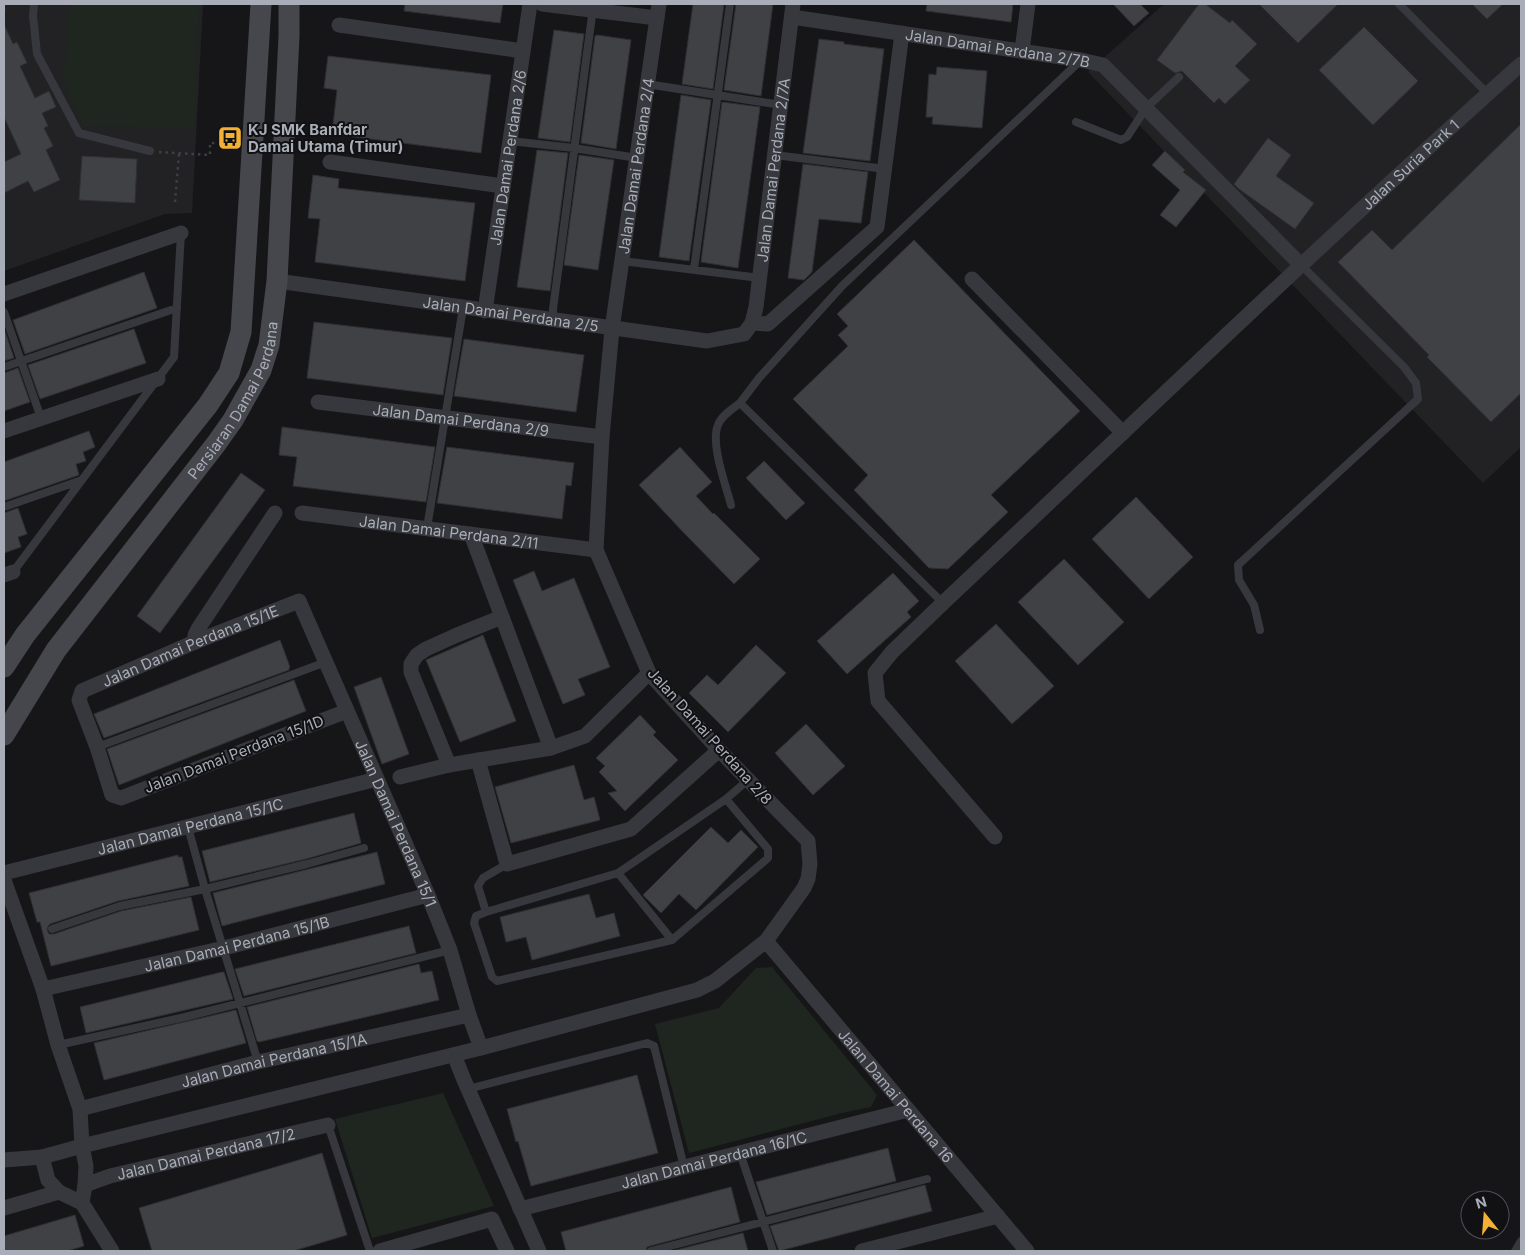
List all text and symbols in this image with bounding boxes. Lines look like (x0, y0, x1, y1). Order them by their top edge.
street label: Jalan Damai Perdana 2/7B (904, 24, 1092, 71)
street label: Jalan Damai Perdana 2/6 (485, 68, 530, 247)
street label: Jalan Damai Perdana 2/4 (613, 77, 658, 255)
street label: Jalan Damai Perdana 2/7A (752, 77, 793, 263)
street label: Jalan Suria Park 1 (1357, 115, 1463, 214)
place label: KJ SMK Banfdar Damai Utama (Timur) (248, 120, 403, 156)
bus stop icon: KJ SMK Banfdar Damai Utama (Timur) (217, 125, 243, 151)
street label: Jalan Damai Perdana 2/5 (422, 292, 600, 335)
street label: Persiaran Damai Perdana (183, 320, 281, 483)
street label: Jalan Damai Perdana 2/9 (372, 399, 550, 440)
street label: Jalan Damai Perdana 2/11 (358, 511, 540, 552)
street label: Jalan Damai Perdana 15/1E (99, 601, 281, 691)
street label: Jalan Damai Perdana 2/8 (644, 664, 776, 808)
street label: Jalan Damai Perdana 15/1D (141, 711, 327, 797)
street label: Jalan Damai Perdana 15/1 (351, 736, 441, 909)
street label: Jalan Damai Perdana 15/1C (95, 793, 285, 859)
street label: Jalan Damai Perdana 15/1B (142, 912, 331, 975)
street label: Jalan Damai Perdana 16 (834, 1025, 958, 1166)
street label: Jalan Damai Perdana 15/1A (179, 1029, 369, 1091)
street label: Jalan Damai Perdana 17/2 (115, 1124, 297, 1184)
street label: Jalan Damai Perdana 16/1C (619, 1127, 809, 1192)
north arrow (1460, 1190, 1510, 1240)
text: N (1473, 1192, 1489, 1212)

